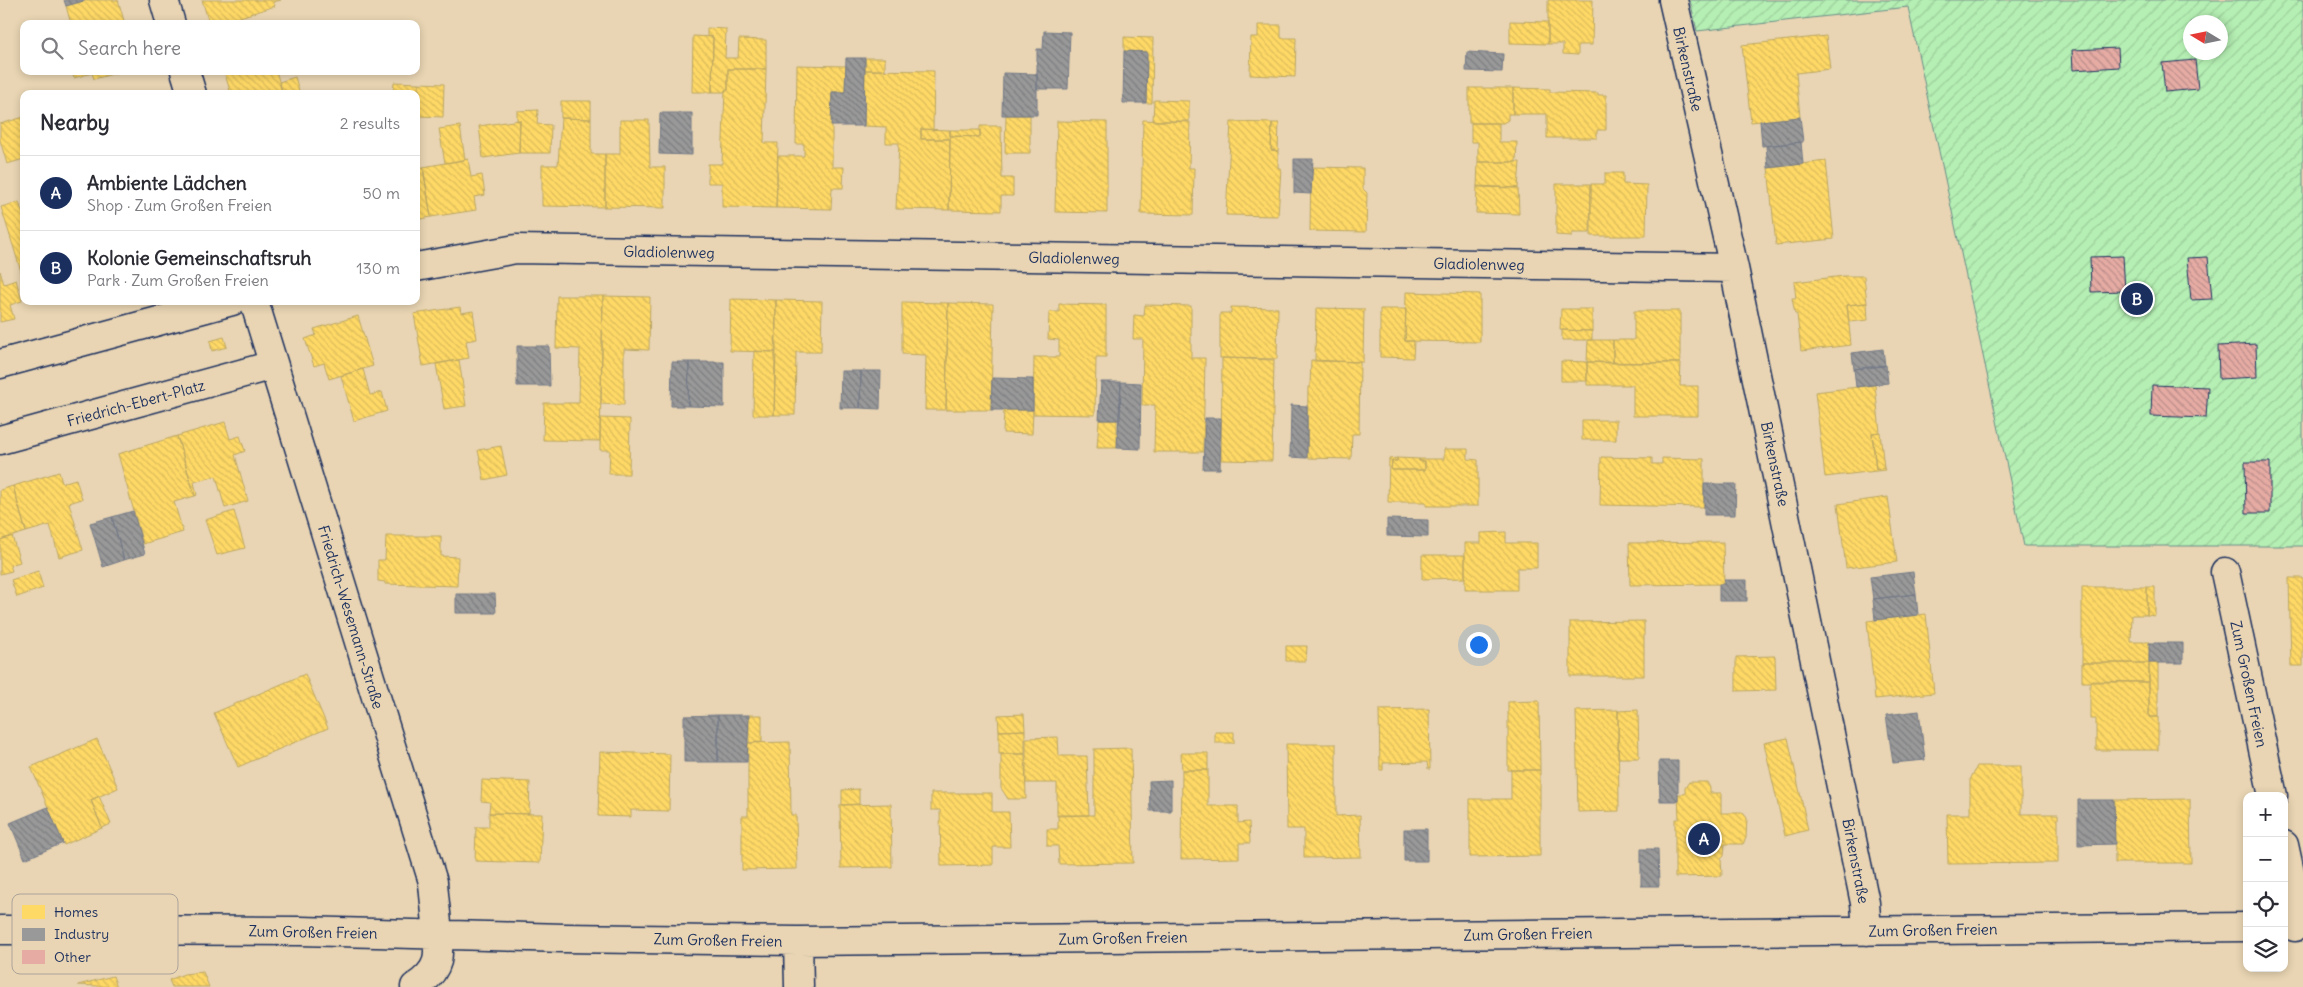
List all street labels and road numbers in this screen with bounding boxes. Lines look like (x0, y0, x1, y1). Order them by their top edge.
street label: Birkenstraße (1669, 25, 1707, 113)
street label: Gladiolenweg (623, 242, 715, 262)
street label: Gladiolenweg (1028, 248, 1120, 268)
street label: Gladiolenweg (1433, 254, 1525, 274)
street label: Friedrich-Ebert-Platz (65, 375, 207, 431)
street label: Birkenstraße (1757, 420, 1793, 508)
street label: Friedrich-Wesemann-Straße (314, 523, 388, 711)
street label: Zum Großen Freien (2226, 619, 2272, 749)
street label: Birkenstraße (1838, 817, 1874, 905)
street label: Zum Großen Freien (1868, 919, 1998, 941)
street label: Zum Großen Freien (248, 921, 378, 943)
street label: Zum Großen Freien (1463, 923, 1593, 945)
street label: Zum Großen Freien (1058, 927, 1188, 949)
street label: Zum Großen Freien (653, 929, 783, 951)

